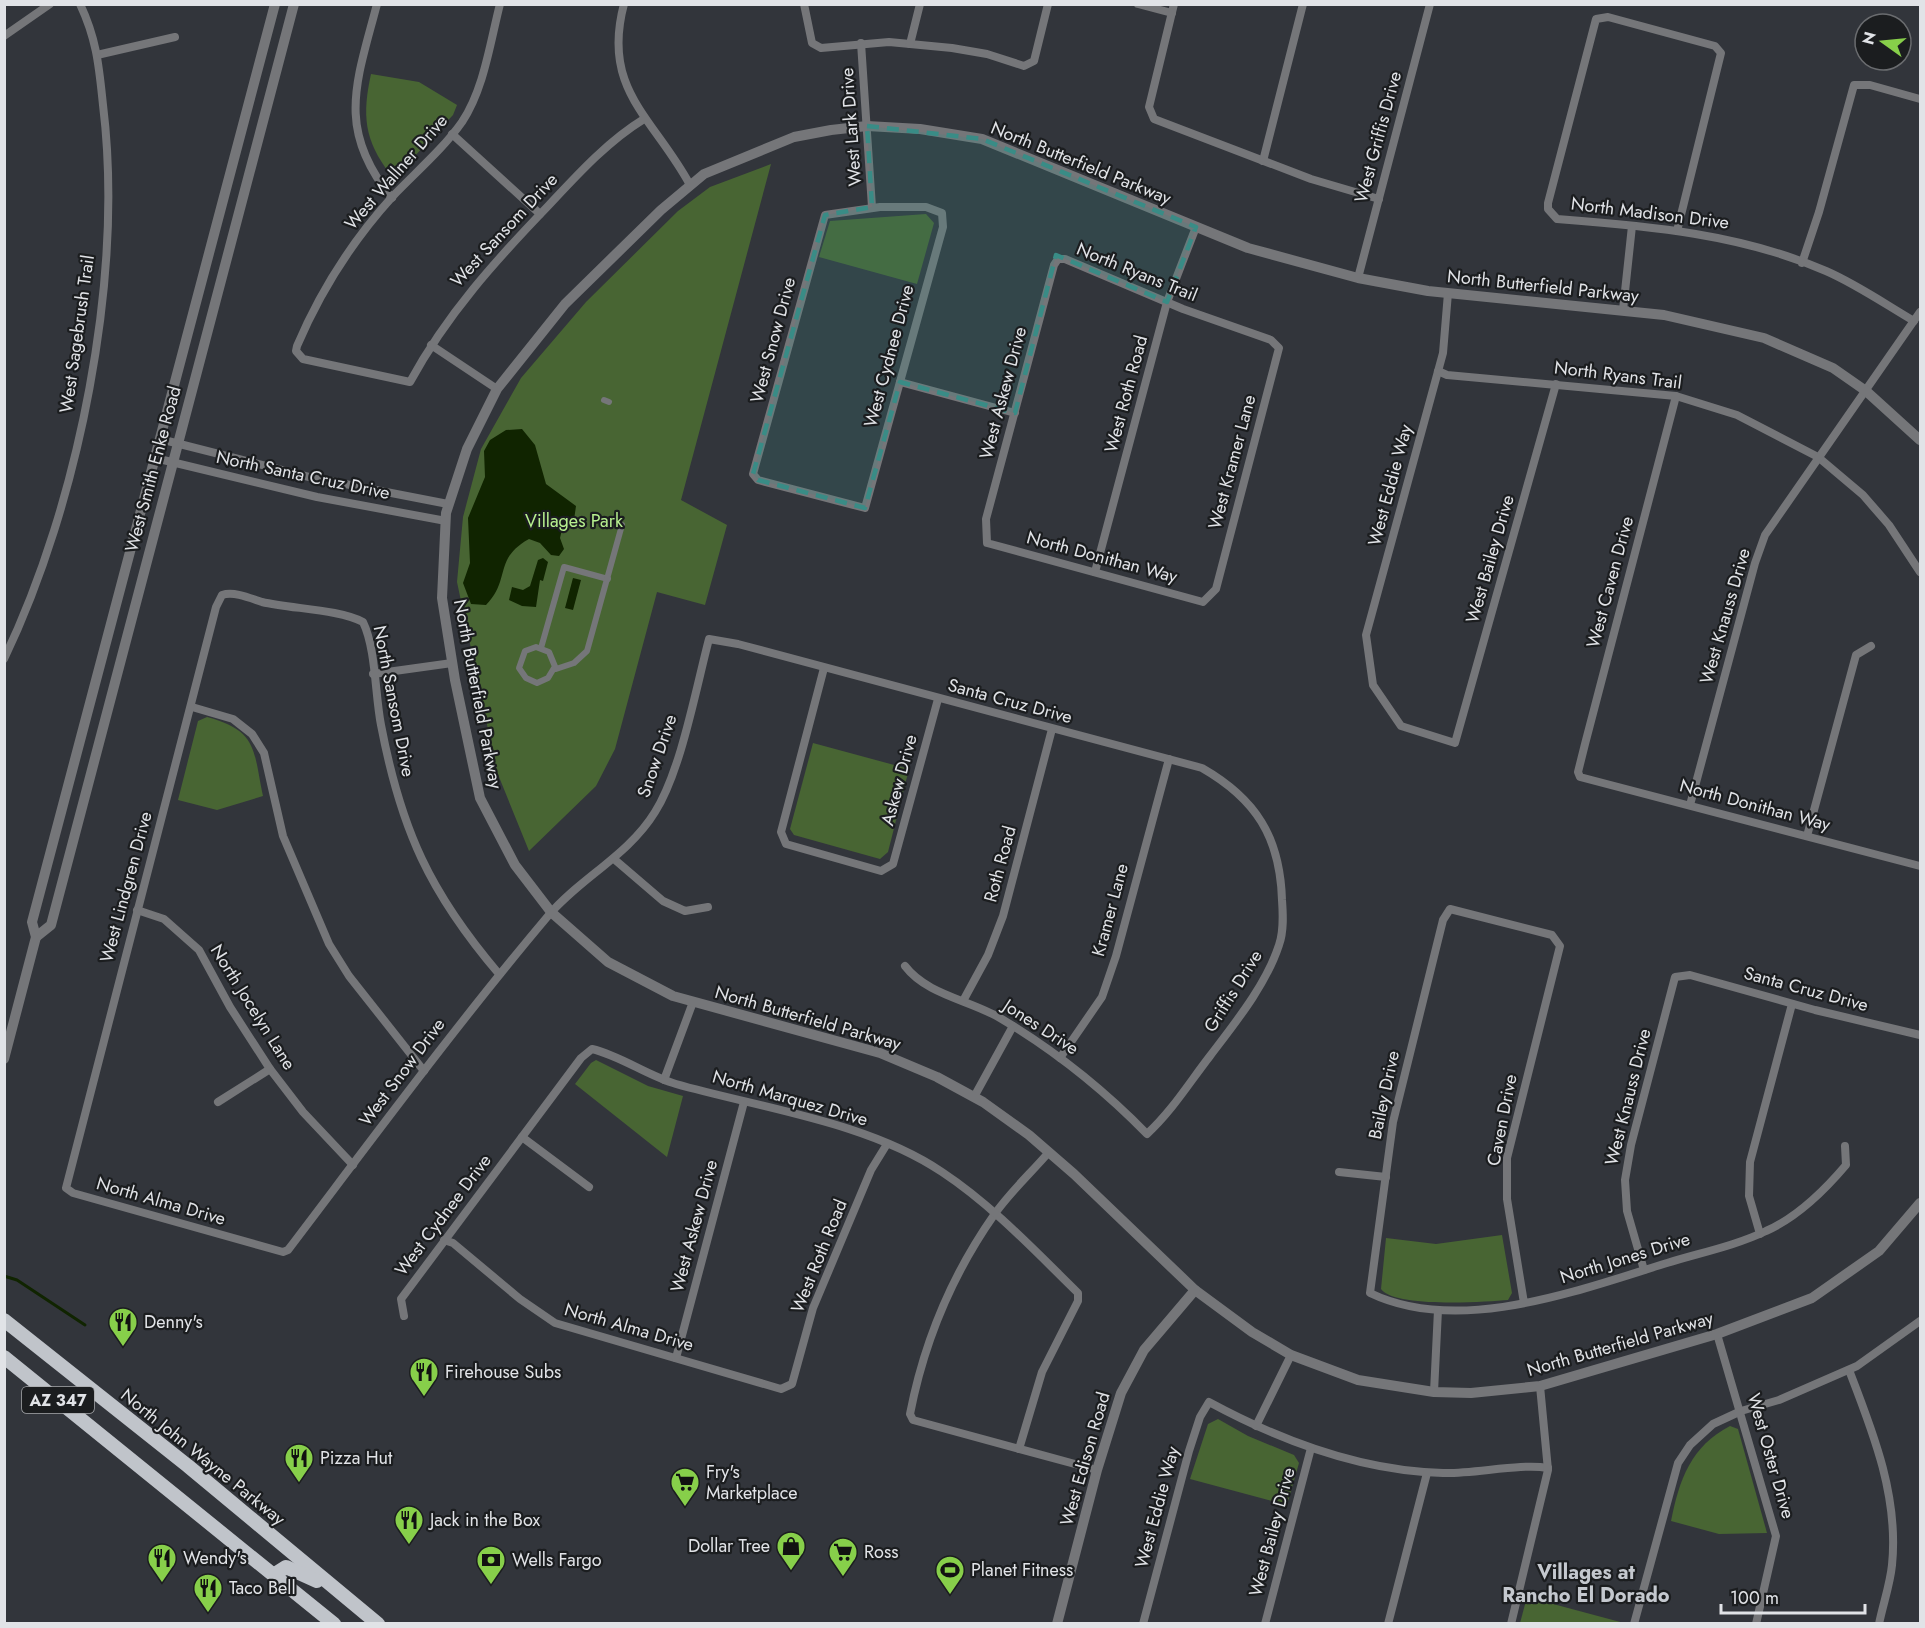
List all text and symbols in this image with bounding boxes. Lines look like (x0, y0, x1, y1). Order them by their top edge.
north arrow (1853, 12, 1913, 72)
text: N (1856, 29, 1882, 47)
street label: West Lark Drive (834, 67, 868, 187)
street label: West Griffis Drive (1348, 68, 1408, 206)
street label: West Wallner Drive (338, 108, 454, 236)
street label: North Butterfield Parkway (987, 115, 1175, 211)
street label: West Sansom Drive (444, 167, 564, 293)
street label: North Madison Drive (1569, 190, 1731, 236)
street label: North Ryans Trail (1073, 236, 1201, 308)
street label: West Sagebrush Trail (53, 253, 101, 415)
street label: North Butterfield Parkway (1446, 263, 1640, 309)
street label: West Snow Drive (744, 274, 802, 406)
street label: West Cydnee Drive (857, 282, 921, 430)
street label: West Askew Drive (973, 324, 1033, 462)
street label: West Roth Road (1098, 332, 1154, 456)
street label: North Ryans Trail (1553, 354, 1683, 396)
street label: West Smith Enke Road (118, 383, 188, 555)
street label: West Kramer Lane (1202, 392, 1262, 532)
street label: West Eddie Way (1361, 421, 1419, 549)
street label: North Santa Cruz Drive (214, 444, 392, 506)
street label: West Bailey Drive (1459, 492, 1521, 626)
park label: Villages Park (525, 508, 623, 534)
street label: West Caven Drive (1580, 513, 1640, 651)
street label: North Donithan Way (1024, 524, 1180, 590)
street label: West Knauss Drive (1693, 545, 1757, 687)
street label: North Butterfield Parkway (447, 597, 509, 791)
street label: North Sansom Drive (367, 623, 421, 779)
street label: Santa Cruz Drive (945, 672, 1075, 730)
street label: Snow Drive (631, 711, 683, 801)
street label: Askew Drive (874, 732, 924, 828)
street label: North Donithan Way (1677, 772, 1833, 838)
street label: West Lindgren Drive (93, 809, 159, 965)
street label: Roth Road (977, 823, 1023, 905)
street label: Kramer Lane (1085, 861, 1135, 959)
street label: North Jocelyn Lane (204, 939, 302, 1075)
street label: Griffis Drive (1197, 945, 1269, 1037)
street label: Santa Cruz Drive (1741, 960, 1871, 1018)
street label: North Butterfield Parkway (712, 979, 904, 1057)
street label: Jones Drive (996, 992, 1084, 1061)
street label: West Snow Drive (353, 1013, 451, 1131)
street label: West Knauss Drive (1598, 1026, 1658, 1168)
street label: Bailey Drive (1362, 1048, 1406, 1142)
street label: North Marquez Drive (709, 1063, 871, 1133)
street label: Caven Drive (1480, 1072, 1524, 1168)
street label: West Cydnee Drive (389, 1149, 497, 1281)
street label: West Askew Drive (664, 1157, 724, 1295)
street label: North Alma Drive (93, 1170, 229, 1232)
street label: West Roth Road (784, 1195, 854, 1317)
street label: North Jones Drive (1557, 1226, 1693, 1290)
street label: North Alma Drive (561, 1296, 697, 1358)
street label: North Butterfield Parkway (1524, 1305, 1716, 1383)
restaurant icon: Denny's (107, 1306, 139, 1348)
place label: Denny's (144, 1309, 203, 1335)
restaurant icon: Firehouse Subs (408, 1356, 440, 1398)
place label: Firehouse Subs (445, 1359, 561, 1385)
street label: North John Wayne Parkway (115, 1382, 291, 1532)
road number: AZ 347 (22, 1387, 94, 1413)
street label: West Edison Road (1053, 1389, 1117, 1529)
street label: West Oster Drive (1741, 1390, 1801, 1522)
restaurant icon: Pizza Hut (283, 1442, 315, 1484)
street label: West Eddie Way (1128, 1443, 1186, 1571)
place label: Pizza Hut (320, 1445, 393, 1471)
place label: Fry's Marketplace (706, 1459, 798, 1506)
street label: West Bailey Drive (1242, 1465, 1302, 1599)
supermarket icon: Fry's Marketplace (669, 1466, 701, 1508)
restaurant icon: Jack in the Box (393, 1504, 425, 1546)
place label: Jack in the Box (428, 1507, 540, 1533)
shop icon: Dollar Tree (775, 1530, 807, 1572)
place label: Dollar Tree (688, 1533, 770, 1559)
supermarket icon: Ross (827, 1536, 859, 1578)
place label: Ross (864, 1539, 898, 1565)
restaurant icon: Wendy's (146, 1542, 178, 1584)
bank icon: Wells Fargo (475, 1544, 507, 1586)
place label: Wendy's (183, 1545, 247, 1571)
place label: Wells Fargo (512, 1547, 602, 1573)
sports icon: Planet Fitness (934, 1554, 966, 1596)
place label: Planet Fitness (971, 1557, 1073, 1583)
district label: Villages at Rancho El Dorado (1502, 1558, 1670, 1610)
restaurant icon: Taco Bell (192, 1572, 224, 1614)
place label: Taco Bell (229, 1575, 296, 1601)
scale bar (1721, 1577, 1865, 1615)
text: 100 m (1730, 1585, 1779, 1611)

